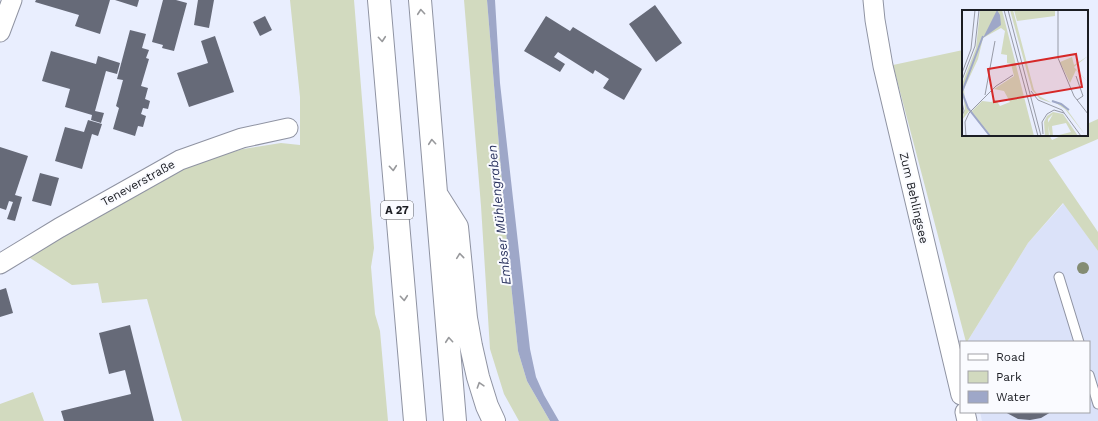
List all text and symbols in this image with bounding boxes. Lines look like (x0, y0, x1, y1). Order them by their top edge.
one-way arrow (417, 9, 426, 15)
inset map (962, 10, 1088, 136)
one-way arrow (378, 36, 387, 42)
one-way arrow (428, 139, 437, 145)
water label: Embser Mühlengraben (484, 144, 514, 286)
street label: Zum Behlingsee (897, 151, 931, 245)
street label: Teneverstraße (99, 157, 177, 209)
one-way arrow (389, 165, 398, 171)
road number: A 27 (381, 201, 413, 219)
one-way arrow (456, 253, 465, 259)
one-way arrow (400, 295, 409, 301)
one-way arrow (444, 337, 453, 343)
legend (960, 341, 1090, 413)
text: Road (996, 350, 1025, 364)
text: Park (996, 370, 1022, 384)
one-way arrow (476, 381, 485, 388)
text: Water (996, 390, 1031, 404)

